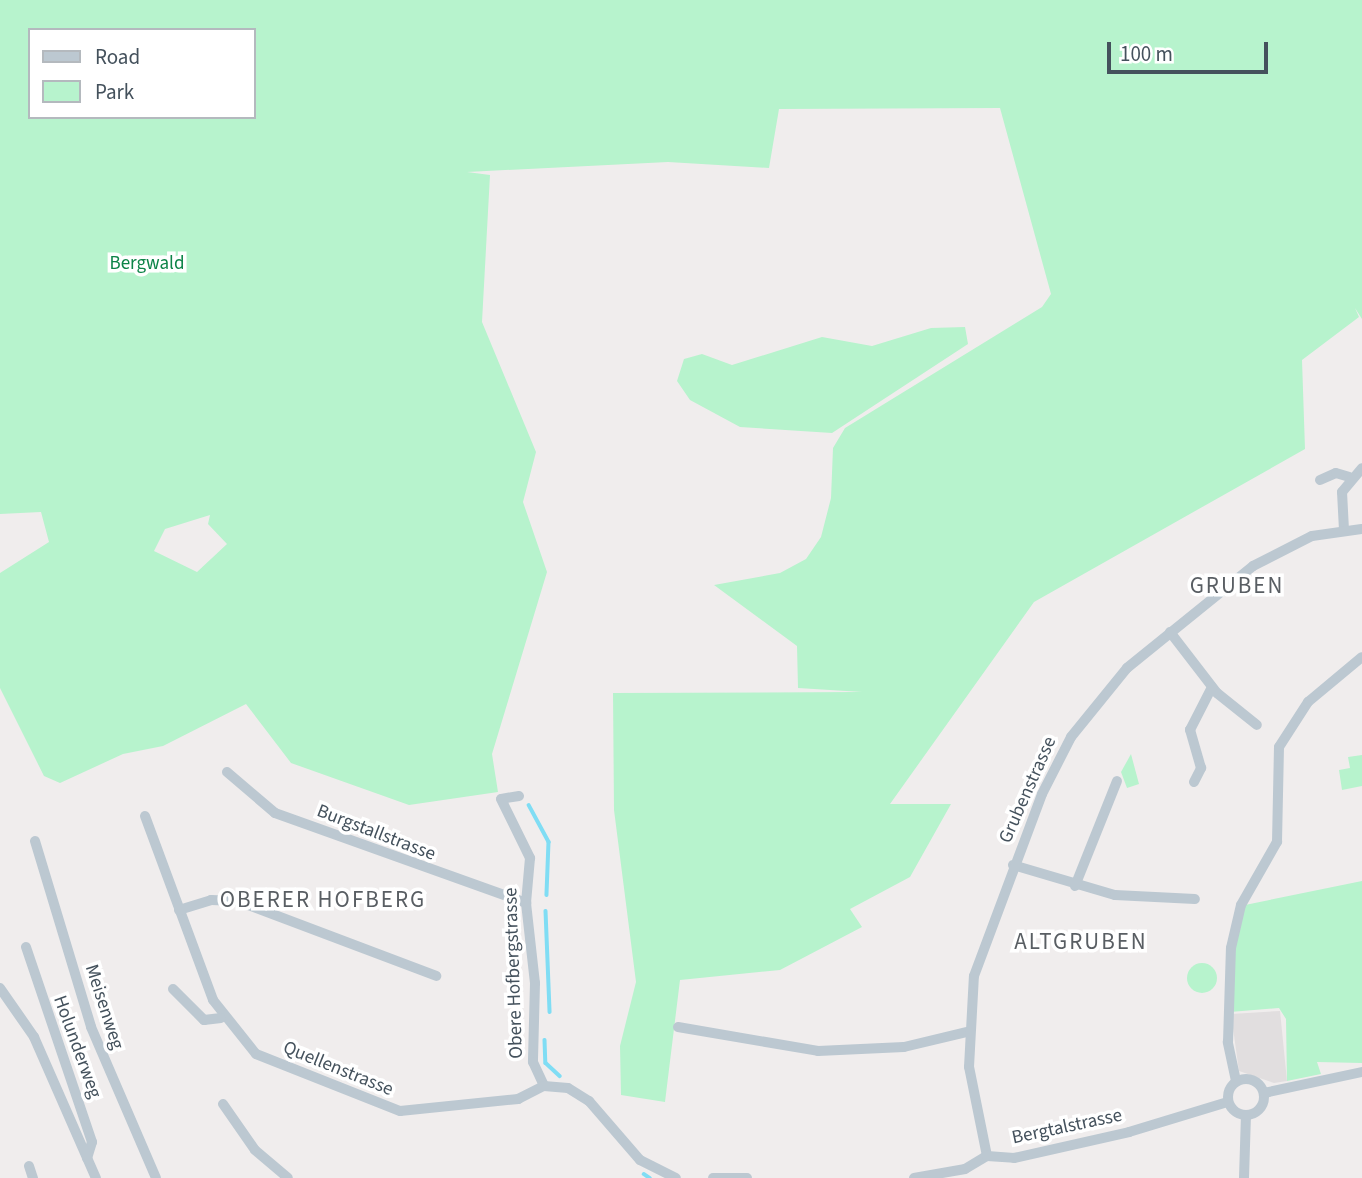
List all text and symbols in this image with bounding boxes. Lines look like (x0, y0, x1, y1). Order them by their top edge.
legend (28, 28, 256, 119)
scale bar (1110, 28, 1271, 72)
text: 100 m (1120, 39, 1173, 69)
text: Road (95, 42, 140, 72)
text: Park (95, 77, 134, 107)
park label: Bergwald (110, 253, 184, 275)
district label: GRUBEN (1190, 572, 1284, 600)
street label: Grubenstrasse (994, 733, 1062, 847)
street label: Burgstallstrasse (313, 800, 439, 866)
district label: OBERER HOFBERG (222, 886, 424, 914)
street label: Obere Hofbergstrasse (500, 887, 528, 1059)
district label: ALTGRUBEN (1015, 928, 1147, 956)
street label: Meisenweg (80, 962, 128, 1052)
street label: Holunderweg (48, 993, 106, 1101)
street label: Quellenstrasse (280, 1037, 396, 1101)
street label: Bergtalstrasse (1010, 1104, 1124, 1150)

